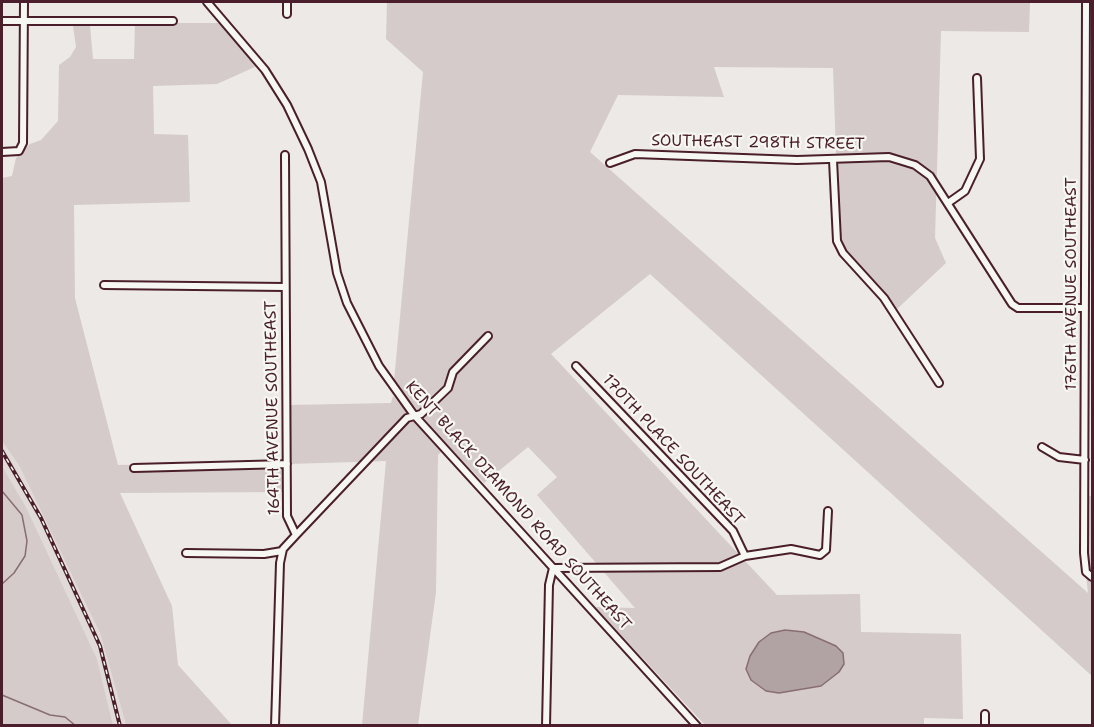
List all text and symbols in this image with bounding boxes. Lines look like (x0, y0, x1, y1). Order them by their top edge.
street label: SOUTHEAST 298TH STREET (651, 132, 865, 154)
street label: 176TH AVENUE SOUTHEAST (1062, 177, 1082, 391)
street label: 164TH AVENUE SOUTHEAST (262, 301, 284, 515)
street label: 170TH PLACE SOUTHEAST (598, 371, 748, 529)
street label: KENT BLACK DIAMOND ROAD SOUTHEAST (401, 378, 635, 634)

